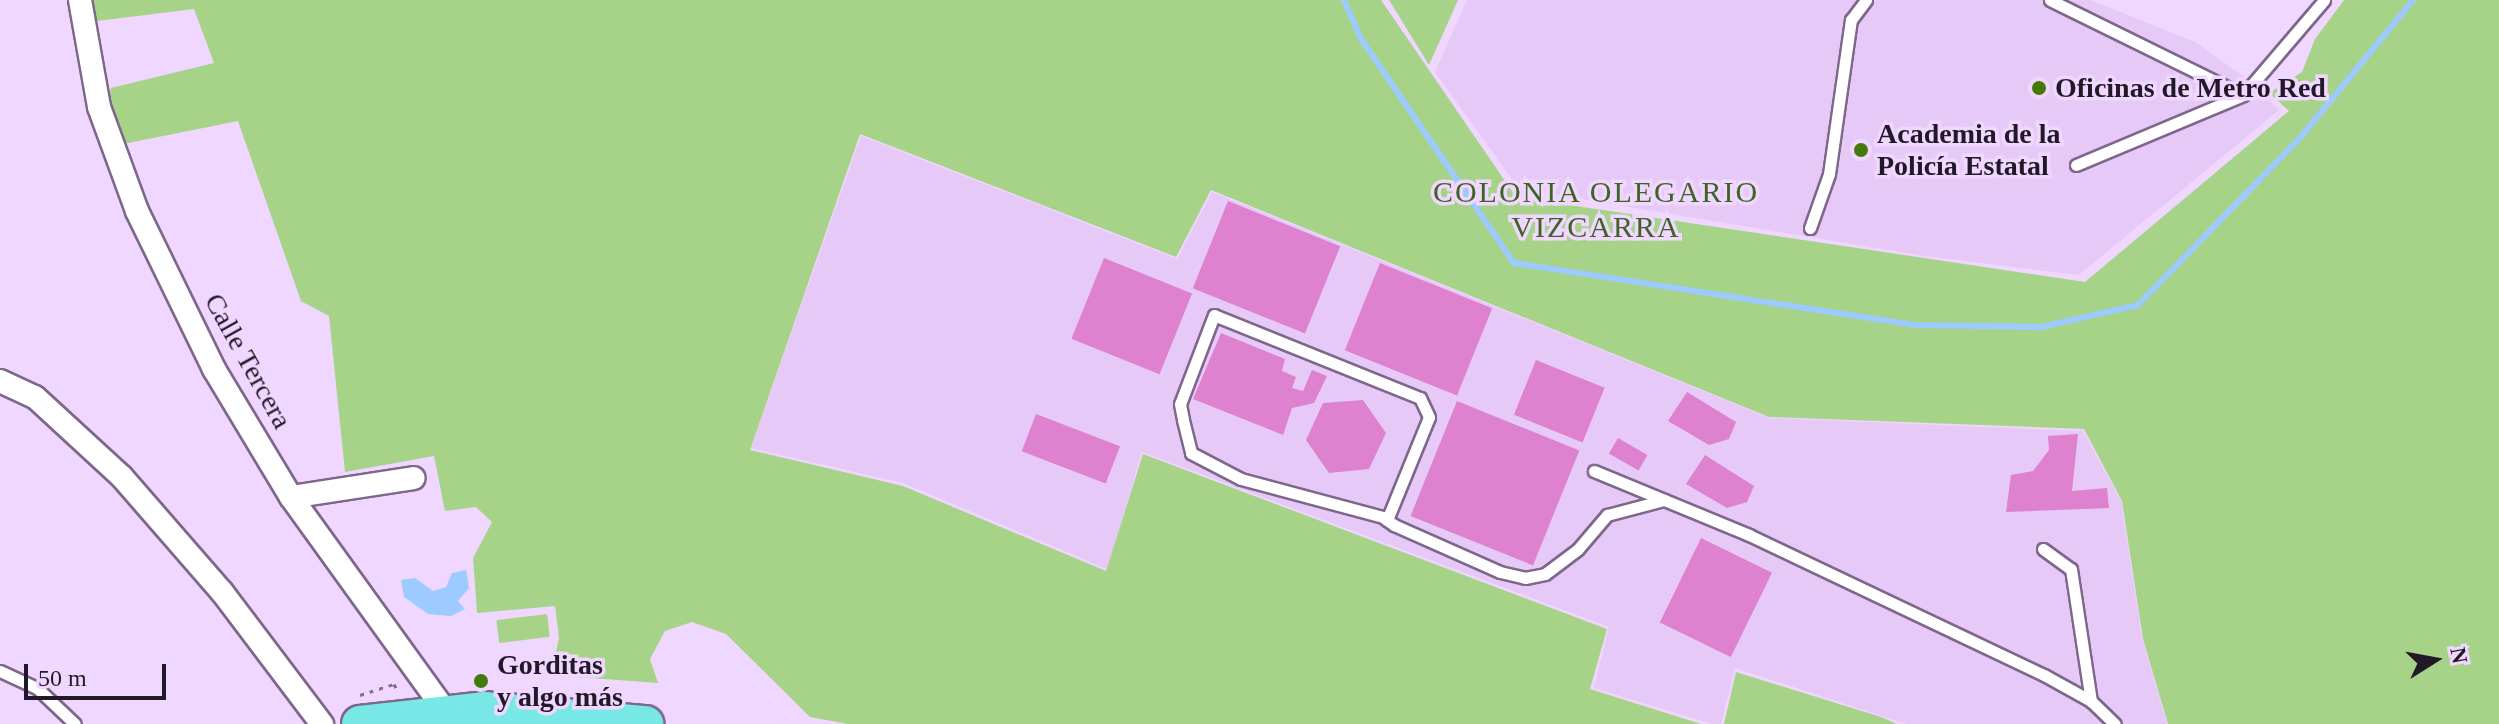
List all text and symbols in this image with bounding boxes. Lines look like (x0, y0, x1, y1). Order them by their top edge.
place label: Oficinas de Metro Red (2055, 71, 2326, 105)
marker: Oficinas de Metro Red (2030, 79, 2048, 97)
place label: Academia de la Policía Estatal (1877, 117, 2061, 183)
marker: Academia de la Policía Estatal (1852, 141, 1870, 159)
district label: COLONIA OLEGARIO VIZCARRA (1432, 174, 1760, 244)
street label: Calle Tercera (197, 287, 299, 435)
north arrow (2395, 620, 2475, 700)
text: N (2445, 645, 2473, 666)
scale bar (28, 648, 170, 698)
place label: Gorditas y algo más (497, 648, 623, 714)
text: 50 m (38, 665, 87, 691)
marker: Gorditas y algo más (472, 672, 490, 690)

